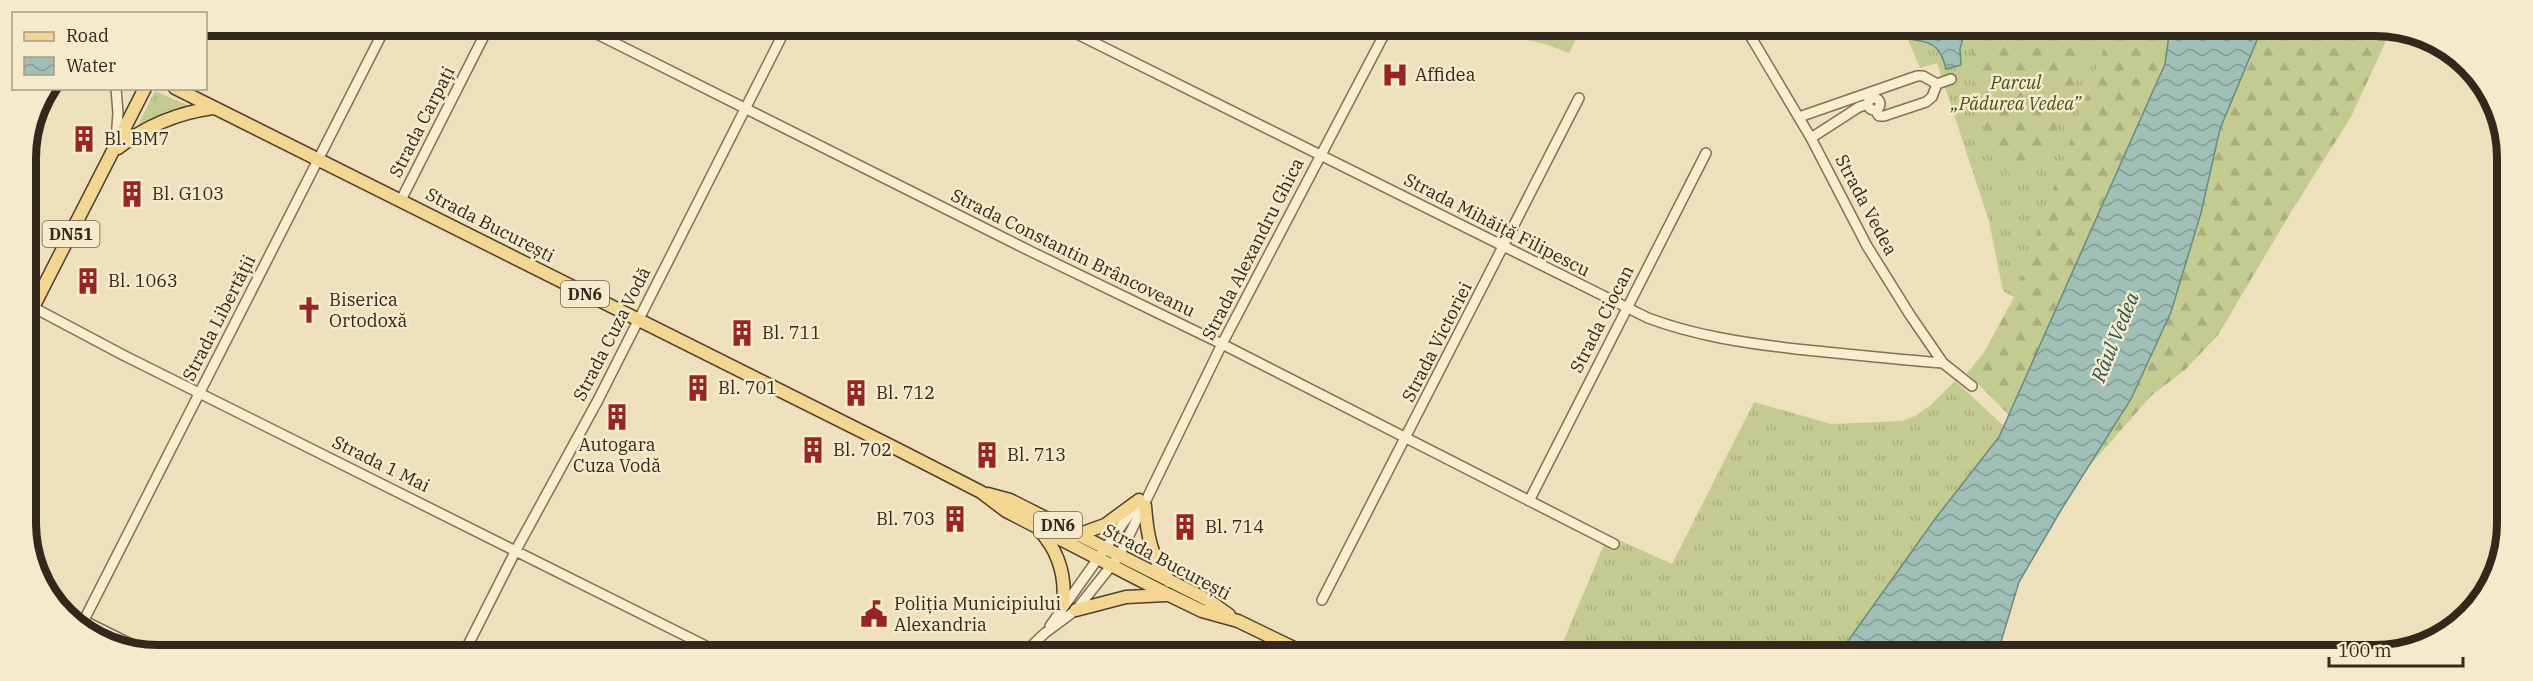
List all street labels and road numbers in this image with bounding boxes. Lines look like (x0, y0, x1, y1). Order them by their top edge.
street label: Strada Carpați (384, 62, 460, 181)
street label: Strada Vedea (1830, 150, 1903, 259)
street label: Strada Alexandru Ghica (1197, 154, 1309, 344)
street label: Strada Mihăiță Filipescu (1400, 168, 1594, 282)
street label: Strada București (422, 182, 559, 267)
street label: Strada Constantin Brâncoveanu (947, 183, 1199, 322)
road number: DN51 (42, 221, 100, 247)
street label: Strada Libertății (177, 251, 260, 385)
street label: Strada Ciocan (1565, 261, 1639, 377)
street label: Strada Cuza Vodă (568, 263, 655, 405)
street label: Strada Victoriei (1396, 278, 1477, 406)
road number: DN6 (561, 281, 609, 307)
street label: Strada 1 Mai (329, 430, 434, 497)
road number: DN6 (1034, 512, 1082, 538)
street label: Strada București (1099, 518, 1235, 605)

